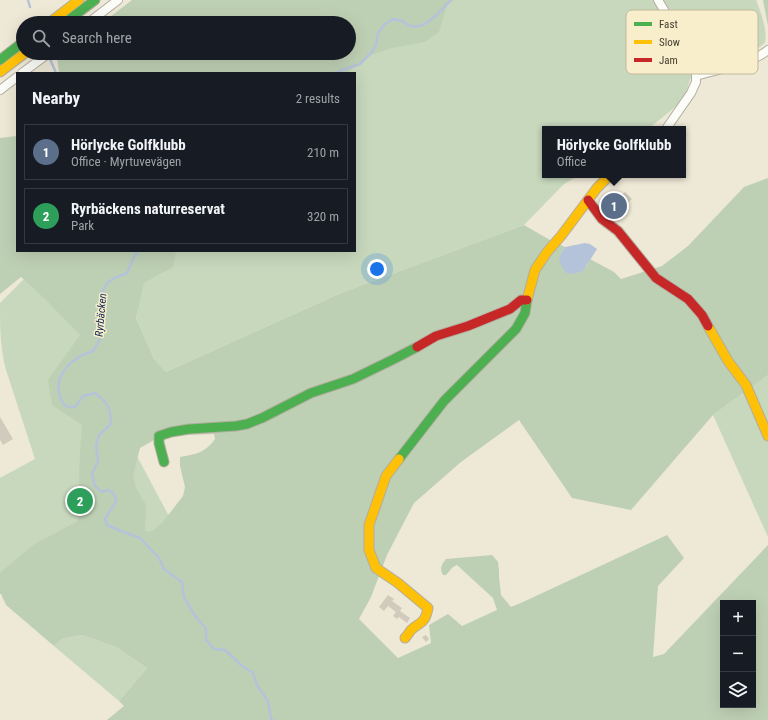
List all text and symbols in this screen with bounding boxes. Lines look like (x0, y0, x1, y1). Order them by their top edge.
legend (626, 10, 758, 74)
search box (16, 16, 356, 60)
text: Fast (659, 18, 678, 31)
icon: search (30, 27, 52, 49)
text: Search here (62, 29, 132, 47)
text: Slow (659, 36, 680, 49)
text: Jam (659, 54, 678, 67)
text: Nearby (32, 88, 80, 108)
text: 2 results (296, 91, 340, 106)
popup (542, 126, 686, 178)
text: Hörlycke Golfklubb (71, 136, 186, 154)
text: Hörlycke Golfklubb (557, 136, 671, 154)
text: 1 (43, 145, 49, 160)
text: 210 m (307, 145, 339, 160)
text: Office · Myrtuvevägen (71, 154, 181, 169)
text: Office (557, 154, 586, 169)
pin: 1 (601, 191, 627, 221)
text: Ryrbäckens naturreservat (71, 200, 225, 218)
text: 2 (43, 209, 49, 224)
text: 320 m (307, 209, 339, 224)
text: Park (71, 218, 94, 233)
your location (367, 259, 387, 279)
water label: Ryrbäcken (93, 293, 109, 337)
pin: 2 (67, 486, 93, 516)
map controls (720, 600, 756, 708)
button: + (720, 600, 756, 636)
button: − (720, 636, 756, 672)
button: layers (720, 672, 756, 708)

